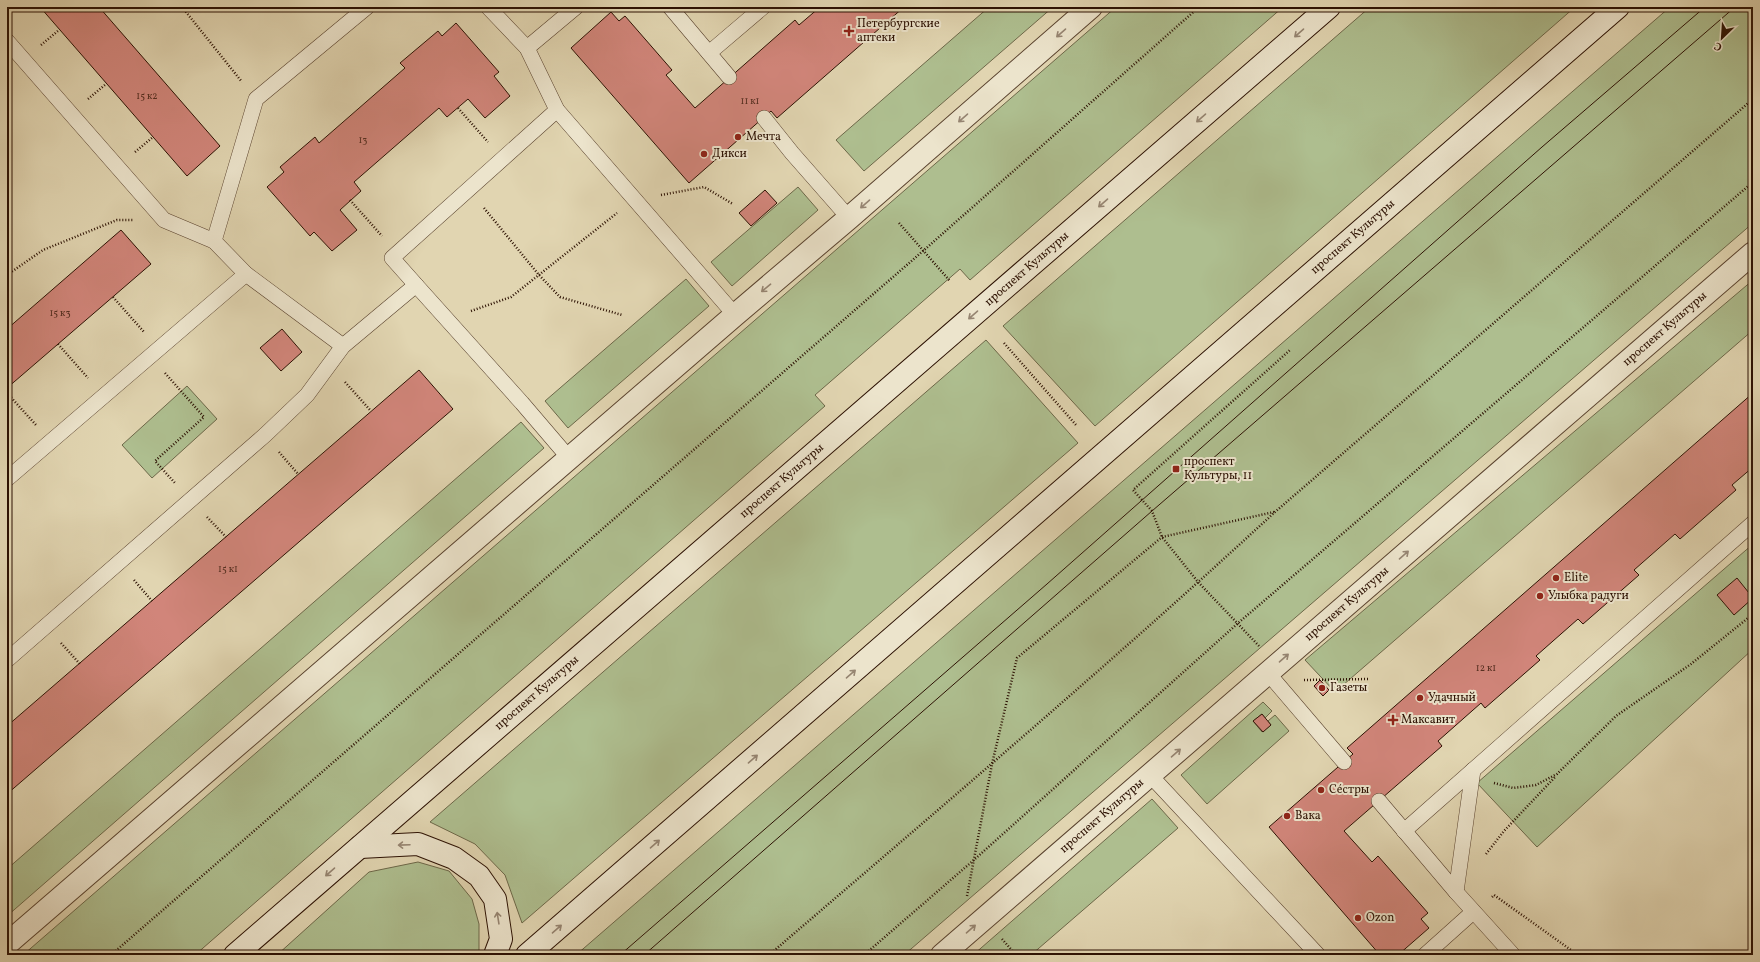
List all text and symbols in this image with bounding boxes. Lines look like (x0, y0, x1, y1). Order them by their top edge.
place label: Петербургские аптеки (857, 16, 940, 46)
north arrow (1702, 18, 1742, 58)
marker: Петербургские аптеки (844, 26, 854, 36)
one-way arrow (1056, 28, 1066, 37)
one-way arrow (1294, 28, 1305, 37)
text: С (1712, 37, 1725, 54)
house number: 15 к2 (136, 89, 158, 103)
house number: 11 к1 (741, 94, 760, 108)
one-way arrow (1196, 113, 1206, 122)
one-way arrow (958, 114, 969, 123)
place label: Мечта (746, 129, 781, 145)
marker: Мечта (733, 132, 743, 142)
house number: 13 (358, 133, 368, 147)
place label: Дикси (712, 146, 747, 162)
marker: Дикси (699, 149, 709, 159)
street label: проспект Культуры (1308, 196, 1399, 278)
one-way arrow (1098, 198, 1108, 207)
one-way arrow (860, 199, 871, 208)
street label: проспект Культуры (982, 228, 1073, 310)
one-way arrow (762, 283, 772, 292)
street label: проспект Культуры (1620, 288, 1711, 370)
house number: 15 к3 (49, 306, 71, 320)
one-way arrow (968, 311, 978, 320)
street label: проспект Культуры (737, 440, 828, 522)
place label: проспект Культуры, 11 (1184, 454, 1252, 484)
marker: проспект Культуры, 11 (1171, 464, 1181, 474)
one-way arrow (1398, 550, 1409, 559)
house number: 15 к1 (218, 562, 238, 576)
street label: проспект Культуры (1302, 563, 1393, 645)
place label: Elite (1564, 570, 1589, 586)
marker: Elite (1551, 573, 1561, 583)
place label: Улыбка радуги (1548, 588, 1629, 604)
marker: Улыбка радуги (1535, 591, 1545, 601)
street label: проспект Культуры (492, 652, 583, 734)
one-way arrow (1279, 654, 1290, 663)
house number: 12 к1 (1476, 661, 1496, 675)
one-way arrow (846, 669, 856, 678)
place label: Газеты (1330, 680, 1368, 696)
marker: Газеты (1317, 683, 1327, 693)
place label: Удачный (1428, 690, 1476, 706)
marker: Удачный (1415, 693, 1425, 703)
place label: Максавит (1401, 712, 1455, 728)
marker: Максавит (1388, 715, 1398, 725)
one-way arrow (1170, 748, 1181, 757)
one-way arrow (748, 754, 758, 763)
street label: проспект Культуры (1057, 775, 1148, 857)
place label: Се́стры (1329, 782, 1370, 798)
marker: Се́стры (1316, 785, 1326, 795)
place label: Вака (1295, 808, 1321, 824)
marker: Вака (1282, 811, 1292, 821)
one-way arrow (650, 840, 660, 849)
one-way arrow (398, 841, 411, 849)
one-way arrow (326, 867, 336, 876)
place label: Ozon (1366, 910, 1394, 926)
one-way arrow (493, 912, 501, 925)
marker: Ozon (1353, 913, 1363, 923)
one-way arrow (551, 925, 562, 934)
one-way arrow (966, 925, 977, 934)

